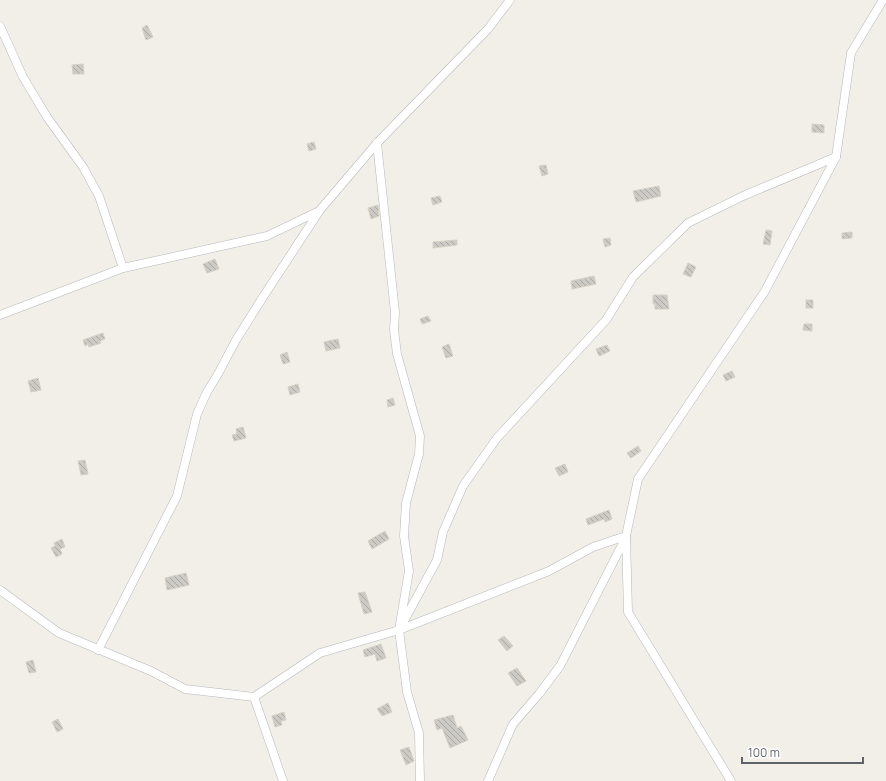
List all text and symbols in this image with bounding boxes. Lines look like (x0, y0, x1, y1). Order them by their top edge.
scale bar (742, 739, 863, 765)
text: 100 m (748, 744, 780, 761)

